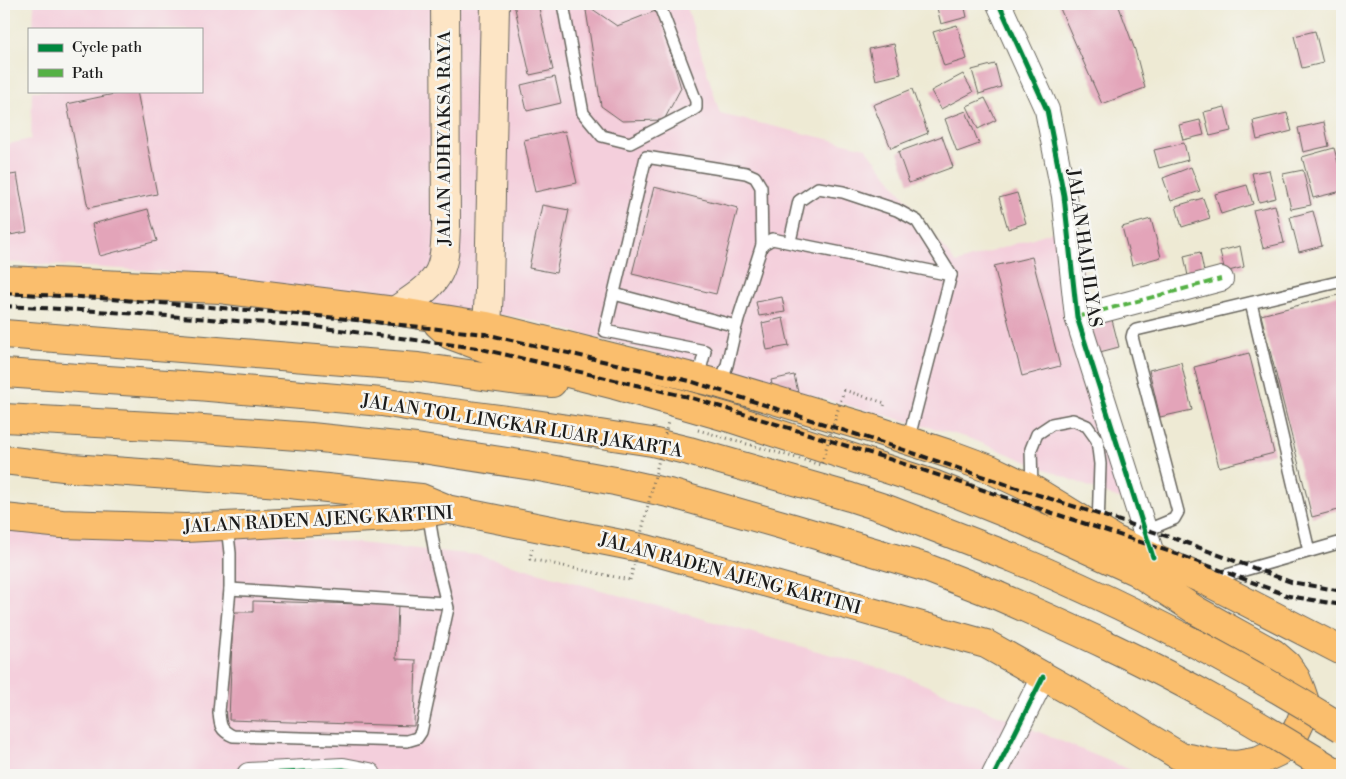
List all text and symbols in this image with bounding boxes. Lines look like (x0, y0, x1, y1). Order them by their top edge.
legend (28, 28, 202, 92)
street label: JALAN ADHYAKSA RAYA (433, 30, 456, 246)
text: Cycle path (72, 38, 142, 57)
text: Path (72, 64, 104, 83)
street label: JALAN HAJI ILYAS (1061, 166, 1107, 329)
street label: JALAN TOL LINGKAR LUAR JAKARTA (359, 389, 685, 463)
street label: JALAN RADEN AJENG KARTINI (182, 501, 454, 539)
street label: JALAN RADEN AJENG KARTINI (596, 528, 864, 620)

